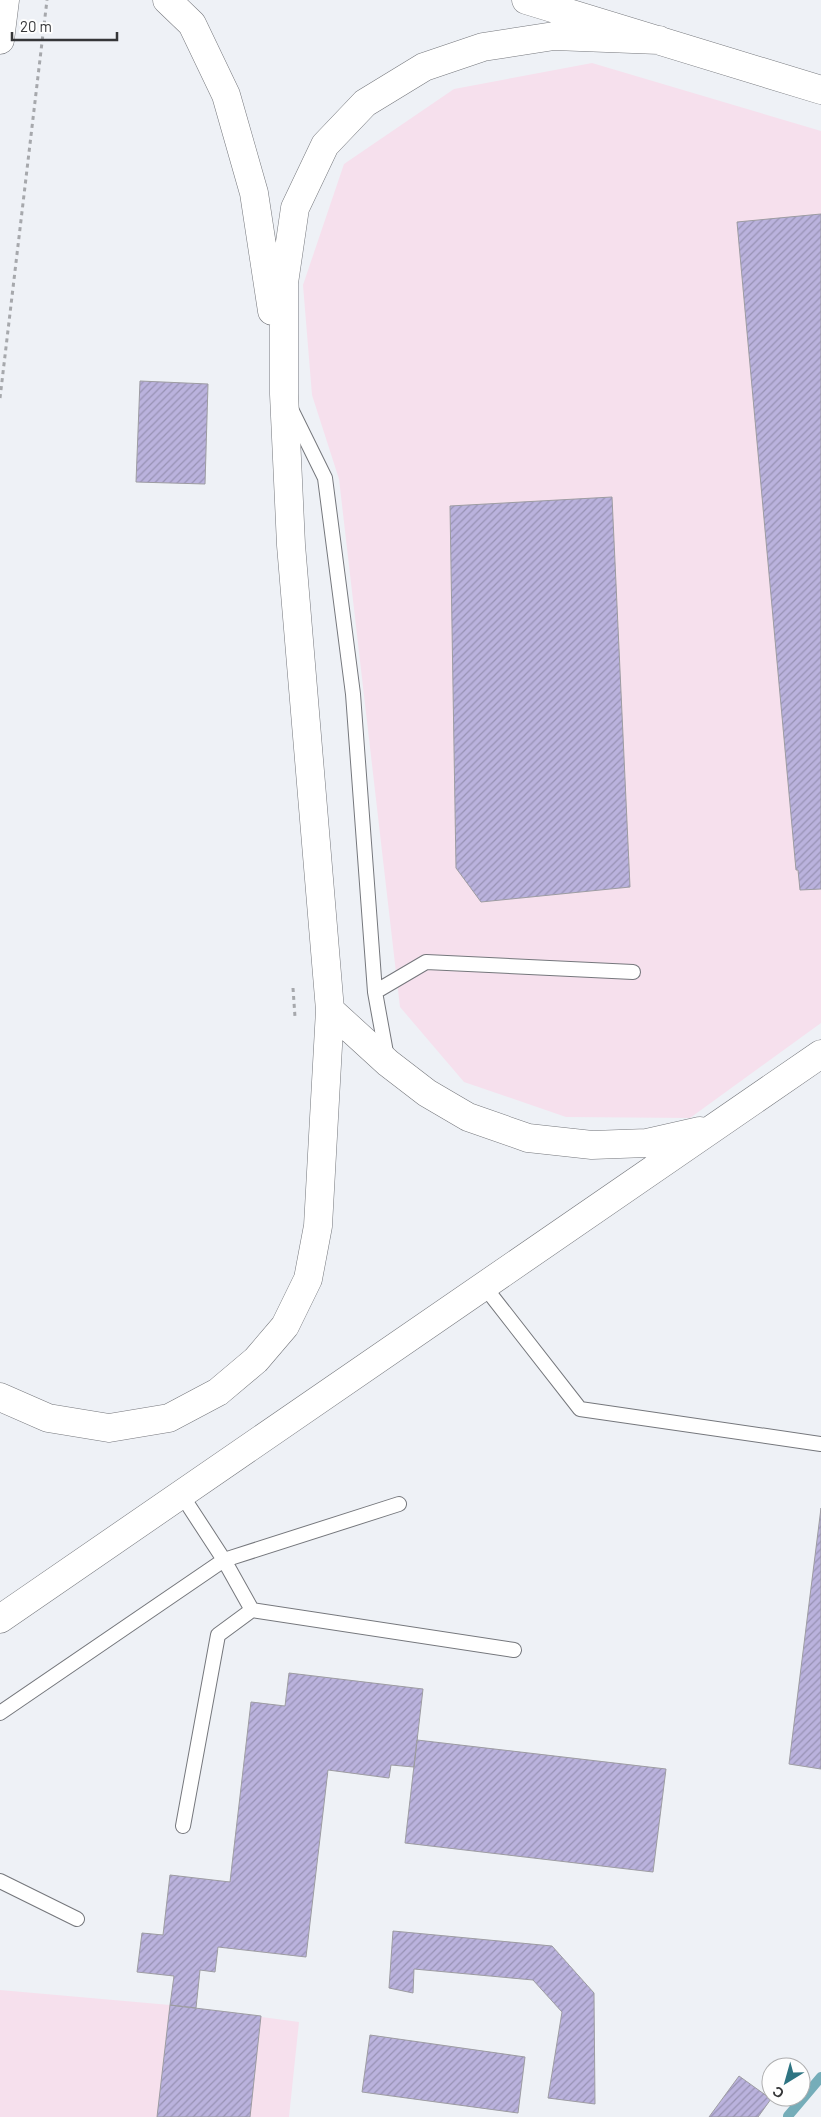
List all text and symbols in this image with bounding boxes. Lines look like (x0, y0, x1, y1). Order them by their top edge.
scale bar (12, 10, 118, 42)
text: 20 m (20, 17, 52, 35)
north arrow (761, 2057, 811, 2107)
text: С (769, 2083, 787, 2103)

